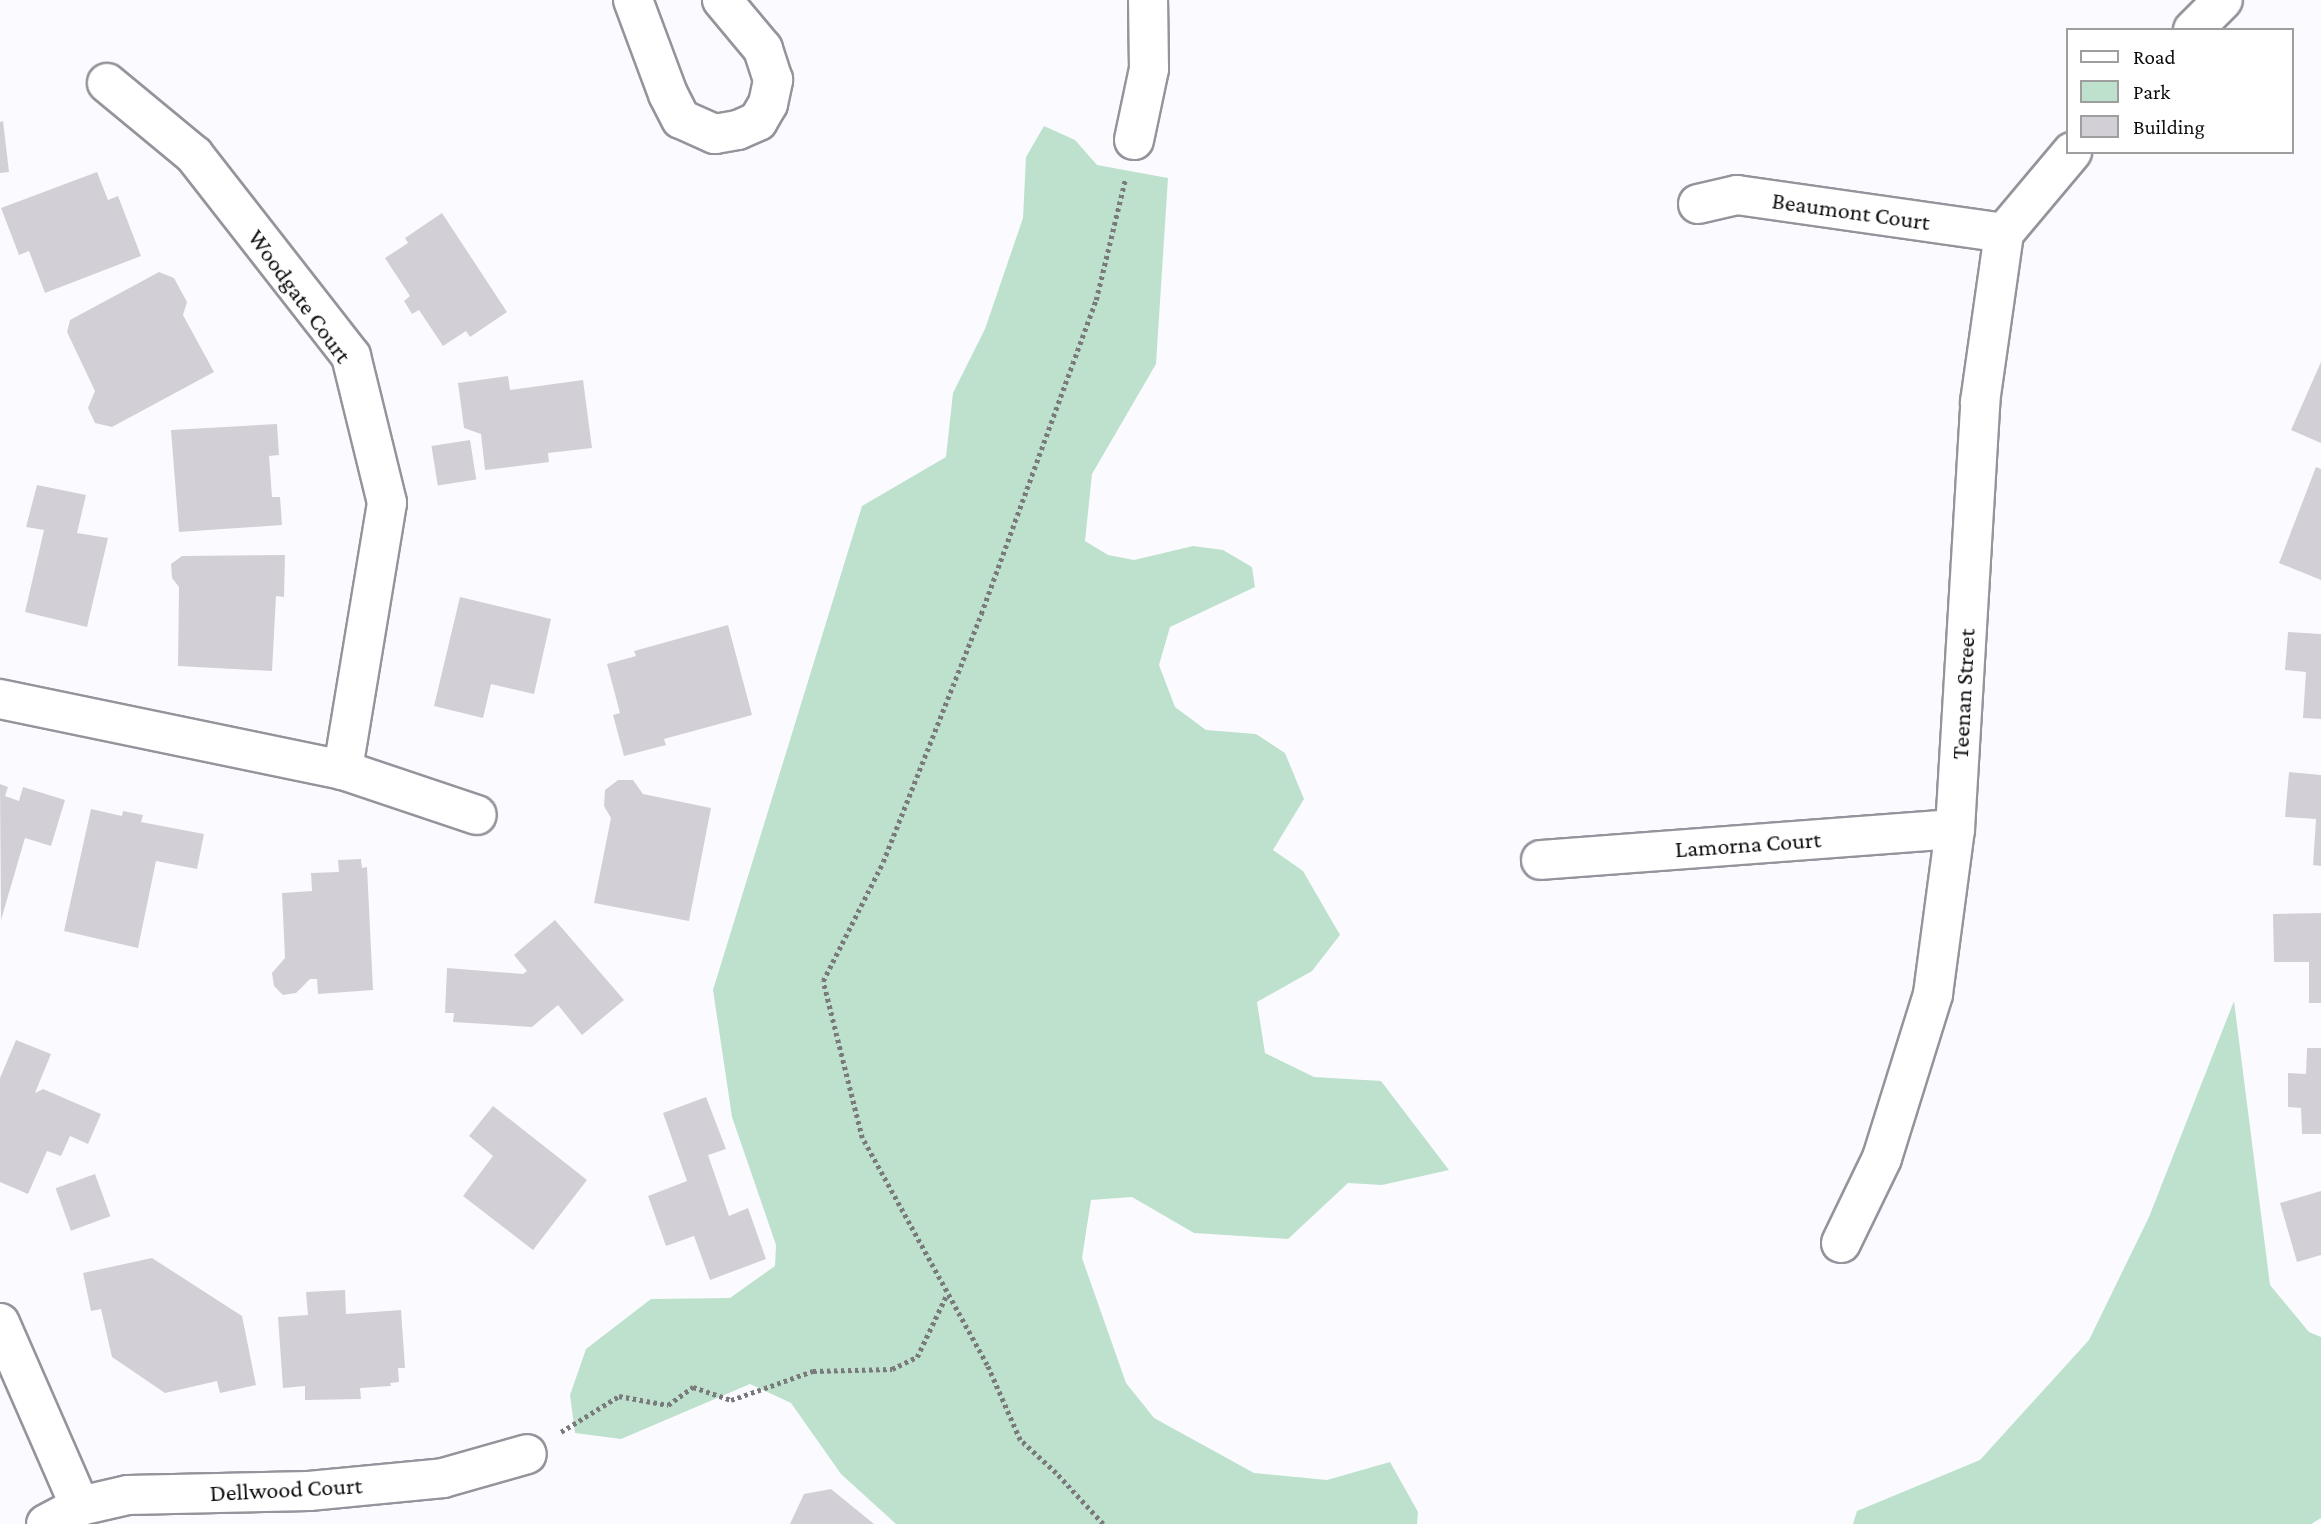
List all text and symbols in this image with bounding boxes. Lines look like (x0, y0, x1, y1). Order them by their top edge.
legend (2066, 28, 2293, 154)
text: Road (2133, 45, 2176, 69)
text: Park (2133, 80, 2170, 104)
text: Building (2133, 115, 2205, 139)
street label: Beaumont Court (1770, 186, 1932, 236)
street label: Woodgate Court (242, 224, 358, 368)
street label: Teenan Street (1945, 628, 1981, 760)
street label: Lamorna Court (1674, 825, 1822, 863)
street label: Dellwood Court (209, 1471, 363, 1507)

